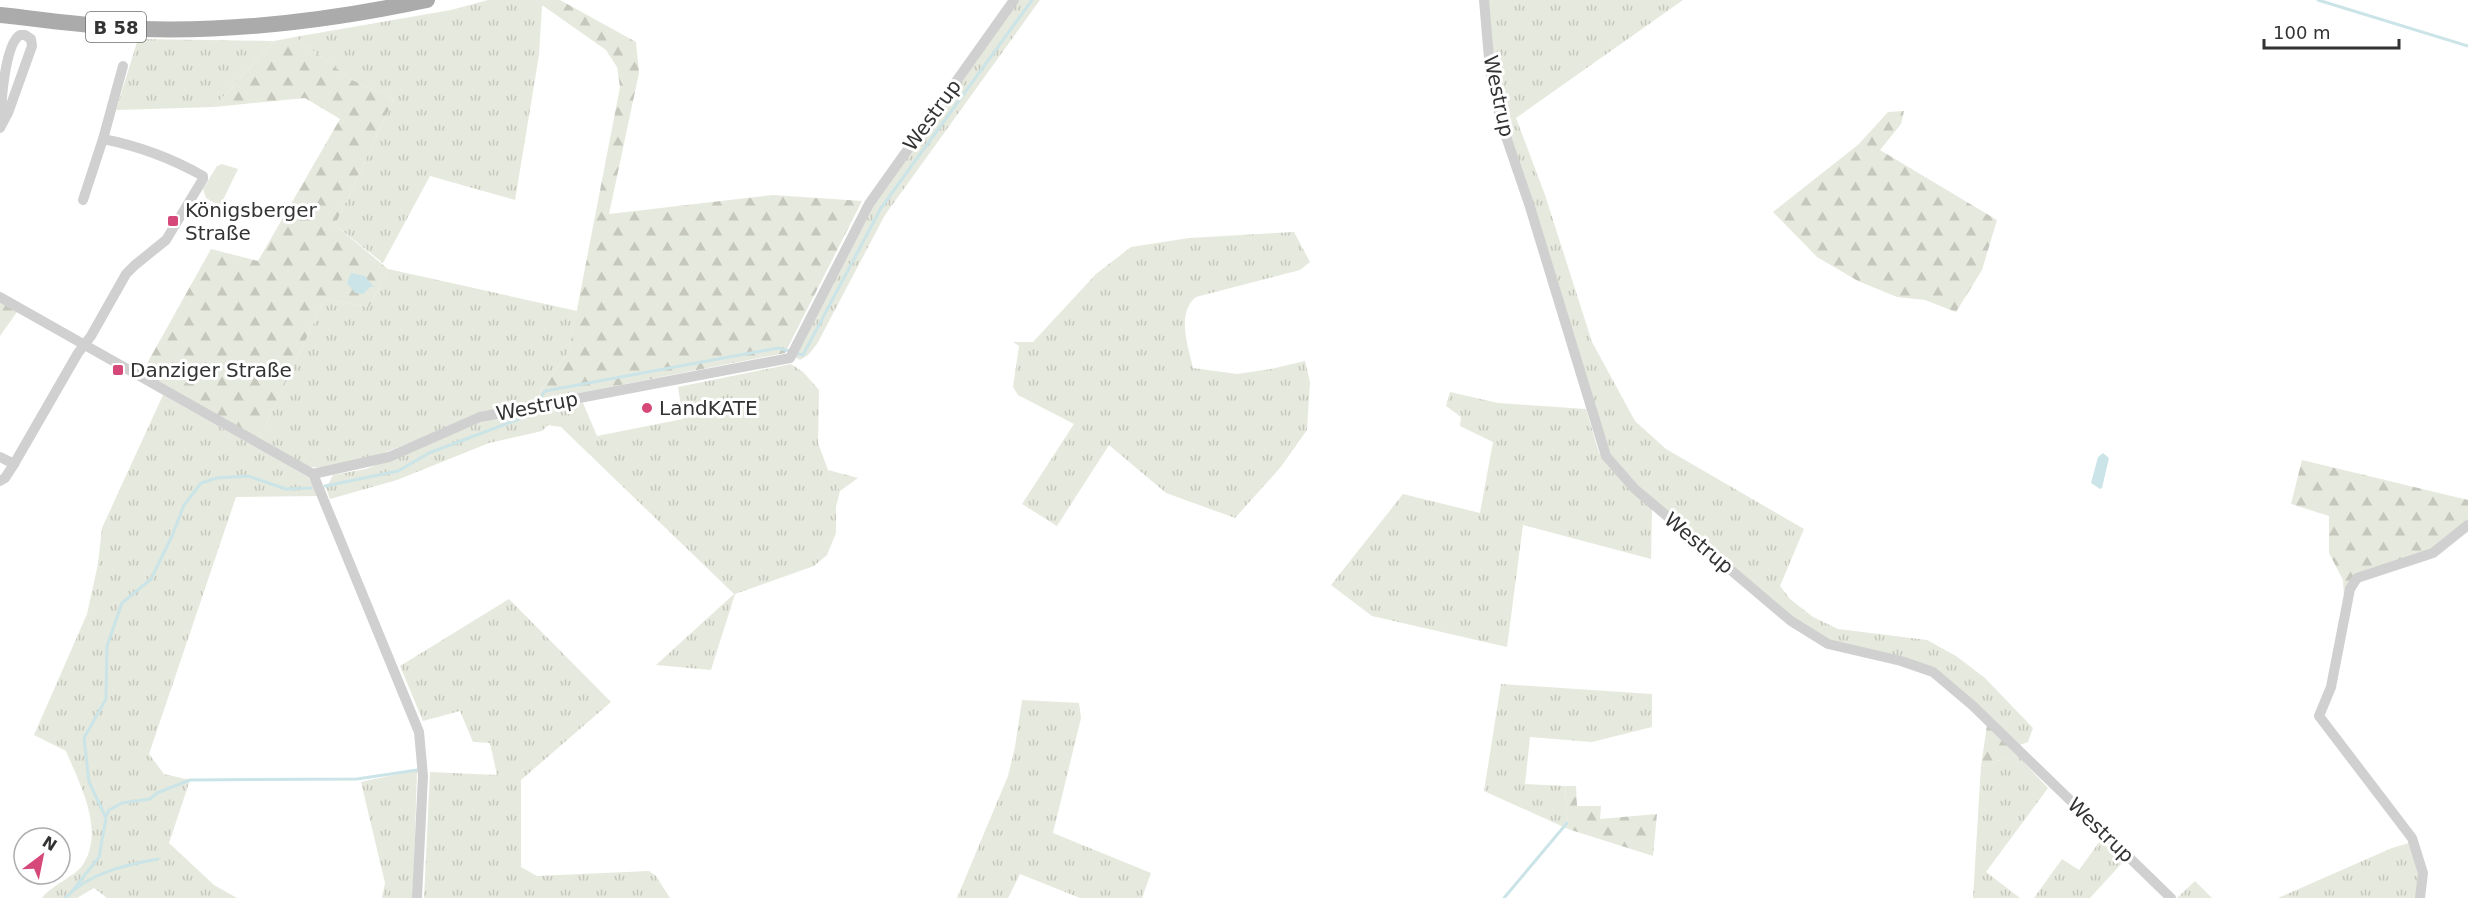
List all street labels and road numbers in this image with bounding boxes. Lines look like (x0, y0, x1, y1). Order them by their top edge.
road number: B 58 (86, 12, 146, 42)
street label: Westrup (1479, 53, 1519, 139)
street label: Westrup (898, 74, 966, 156)
street label: Westrup (494, 386, 580, 426)
street label: Westrup (1660, 507, 1738, 579)
street label: Westrup (2063, 793, 2139, 867)

